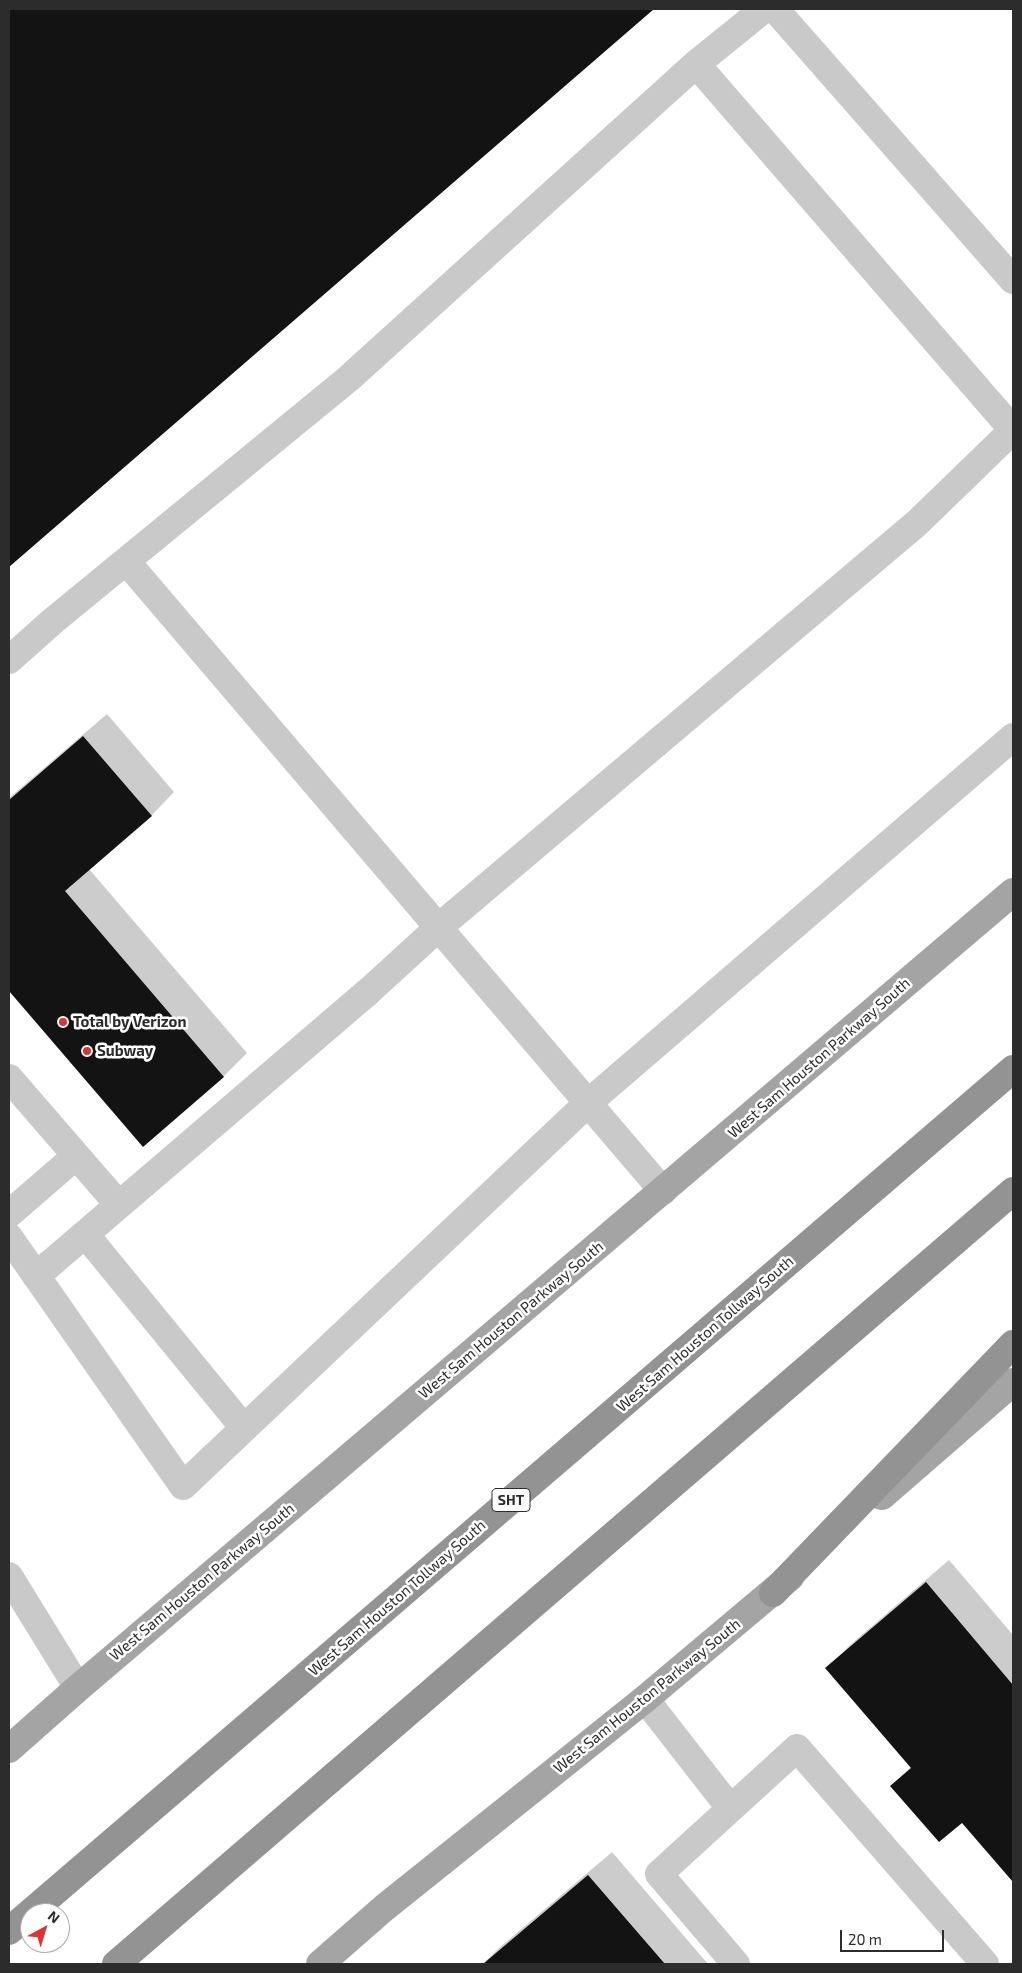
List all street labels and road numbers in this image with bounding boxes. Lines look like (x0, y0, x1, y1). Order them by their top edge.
street label: West Sam Houston Parkway South (724, 974, 914, 1142)
street label: West Sam Houston Parkway South (415, 1237, 607, 1403)
street label: West Sam Houston Tollway South (613, 1252, 797, 1416)
road number: SHT (492, 1488, 530, 1512)
street label: West Sam Houston Parkway South (106, 1499, 298, 1665)
street label: West Sam Houston Tollway South (305, 1516, 489, 1680)
street label: West Sam Houston Parkway South (550, 1615, 744, 1777)

